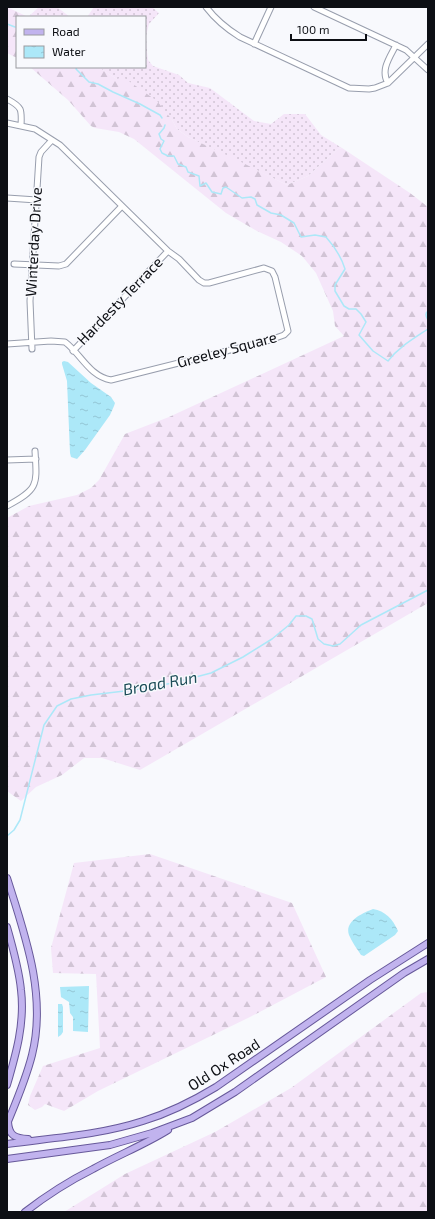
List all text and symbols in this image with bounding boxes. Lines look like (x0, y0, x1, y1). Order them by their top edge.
legend (16, 16, 146, 68)
scale bar (291, 16, 366, 42)
text: 100 m (297, 22, 329, 36)
text: Road (52, 24, 80, 38)
text: Water (52, 44, 86, 58)
street label: Winterday Drive (21, 187, 45, 297)
street label: Hardesty Terrace (73, 253, 166, 348)
street label: Greeley Square (175, 327, 279, 371)
water label: Broad Run (121, 667, 199, 698)
street label: Old Ox Road (184, 1034, 263, 1094)

